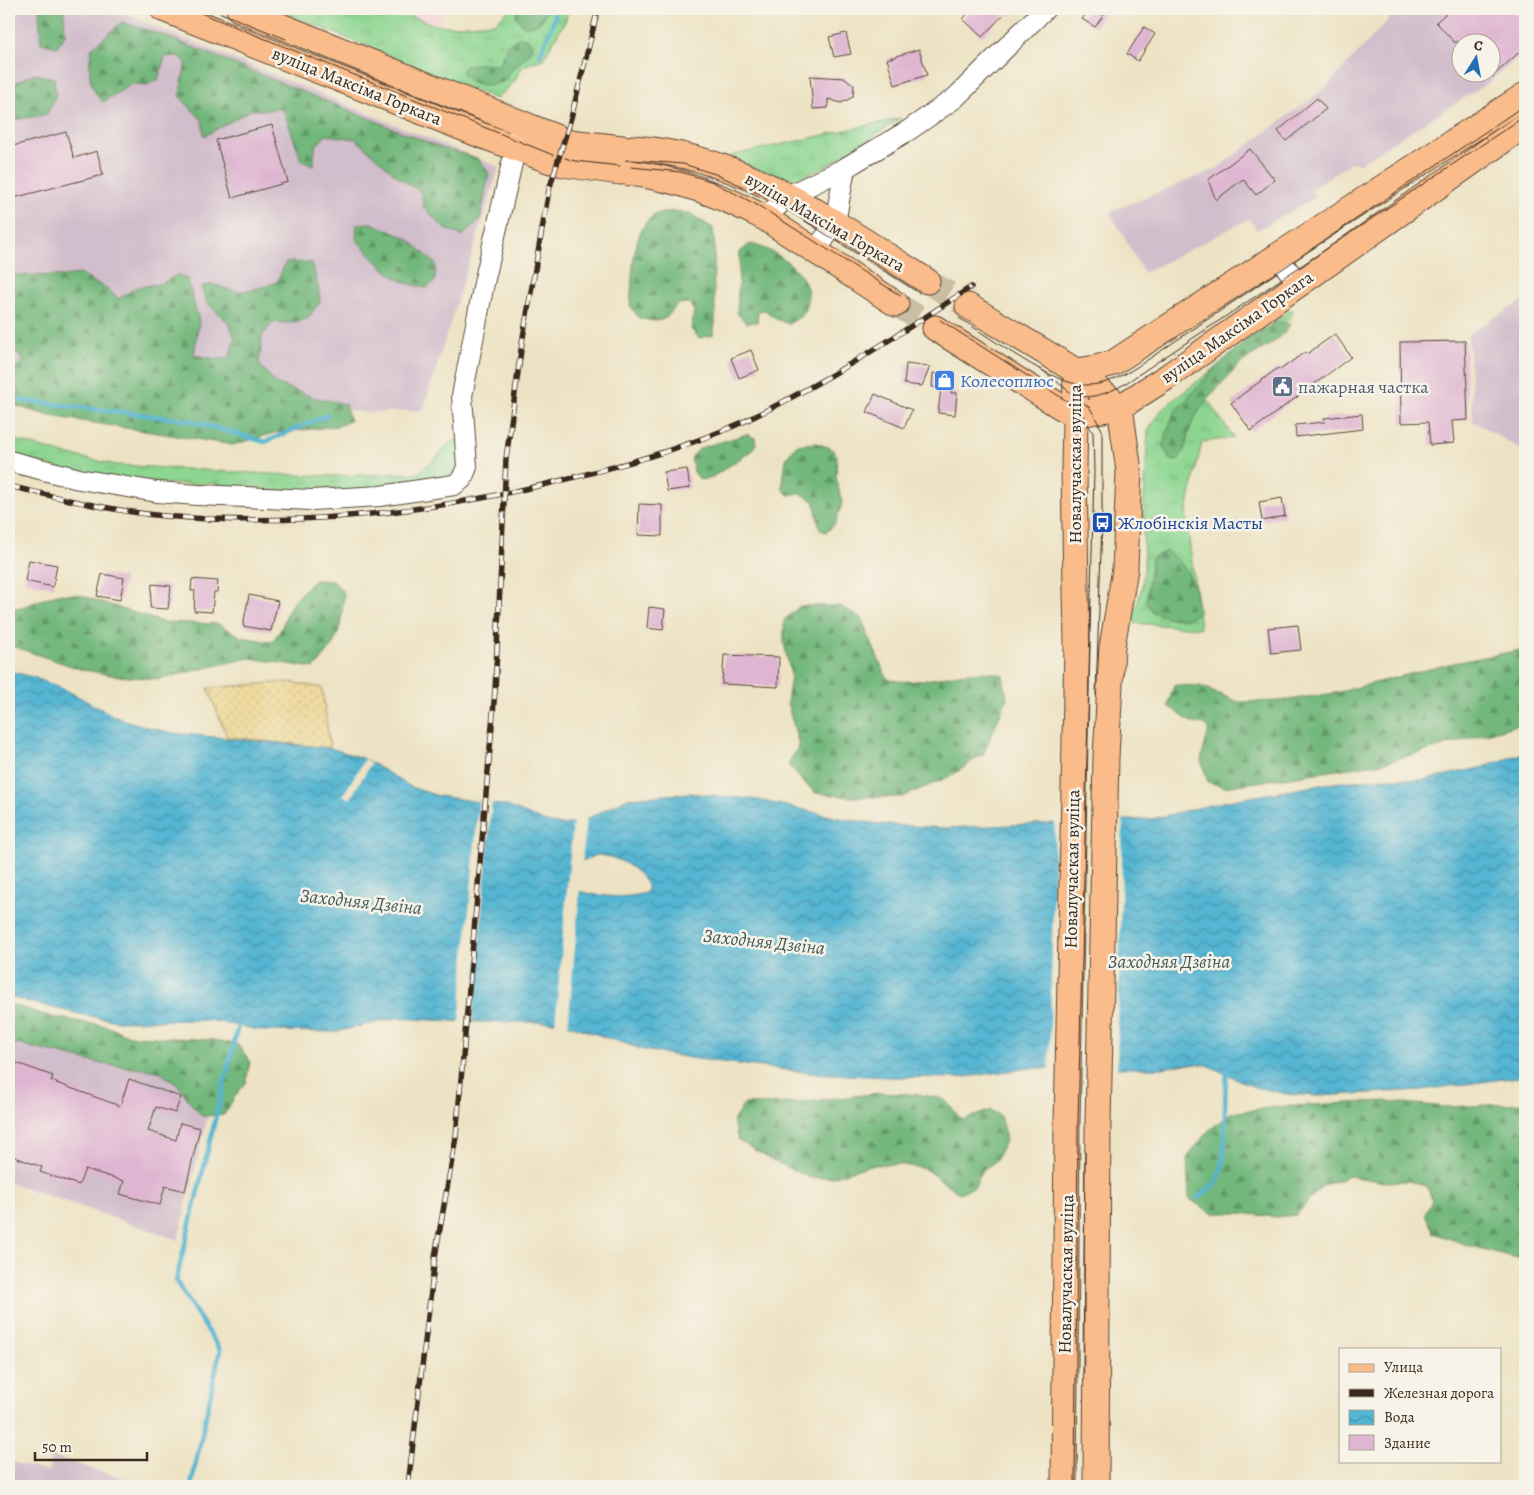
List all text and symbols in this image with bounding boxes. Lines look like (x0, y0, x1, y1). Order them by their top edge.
north arrow (1452, 32, 1502, 82)
text: С (1472, 36, 1485, 56)
street label: вуліца Максіма Горкага (269, 41, 446, 131)
street label: вуліца Максіма Горкага (741, 166, 910, 278)
street label: вуліца Максіма Горкага (1156, 265, 1319, 389)
shop icon: Колесоплюс (932, 369, 956, 393)
place label: Колесоплюс (960, 369, 1054, 393)
public building icon: пажарная частка (1270, 375, 1294, 399)
place label: пажарная частка (1298, 375, 1429, 399)
street label: Новалучаская вуліца (1063, 384, 1087, 544)
bus stop icon: Жлобінскія Масты (1090, 511, 1114, 535)
place label: Жлобінскія Масты (1118, 511, 1263, 535)
street label: Новалучаская вуліца (1059, 788, 1085, 949)
water label: Заходняя Дзвіна (299, 883, 423, 921)
water label: Заходняя Дзвіна (702, 923, 826, 961)
water label: Заходняя Дзвіна (1108, 949, 1230, 975)
street label: Новалучаская вуліца (1053, 1193, 1079, 1354)
legend (1339, 1348, 1502, 1462)
text: Улица (1384, 1357, 1423, 1377)
text: Железная дорога (1384, 1383, 1494, 1403)
text: Вода (1384, 1407, 1415, 1427)
scale bar (35, 1430, 148, 1462)
text: Здание (1384, 1433, 1431, 1453)
text: 50 m (42, 1437, 72, 1457)

